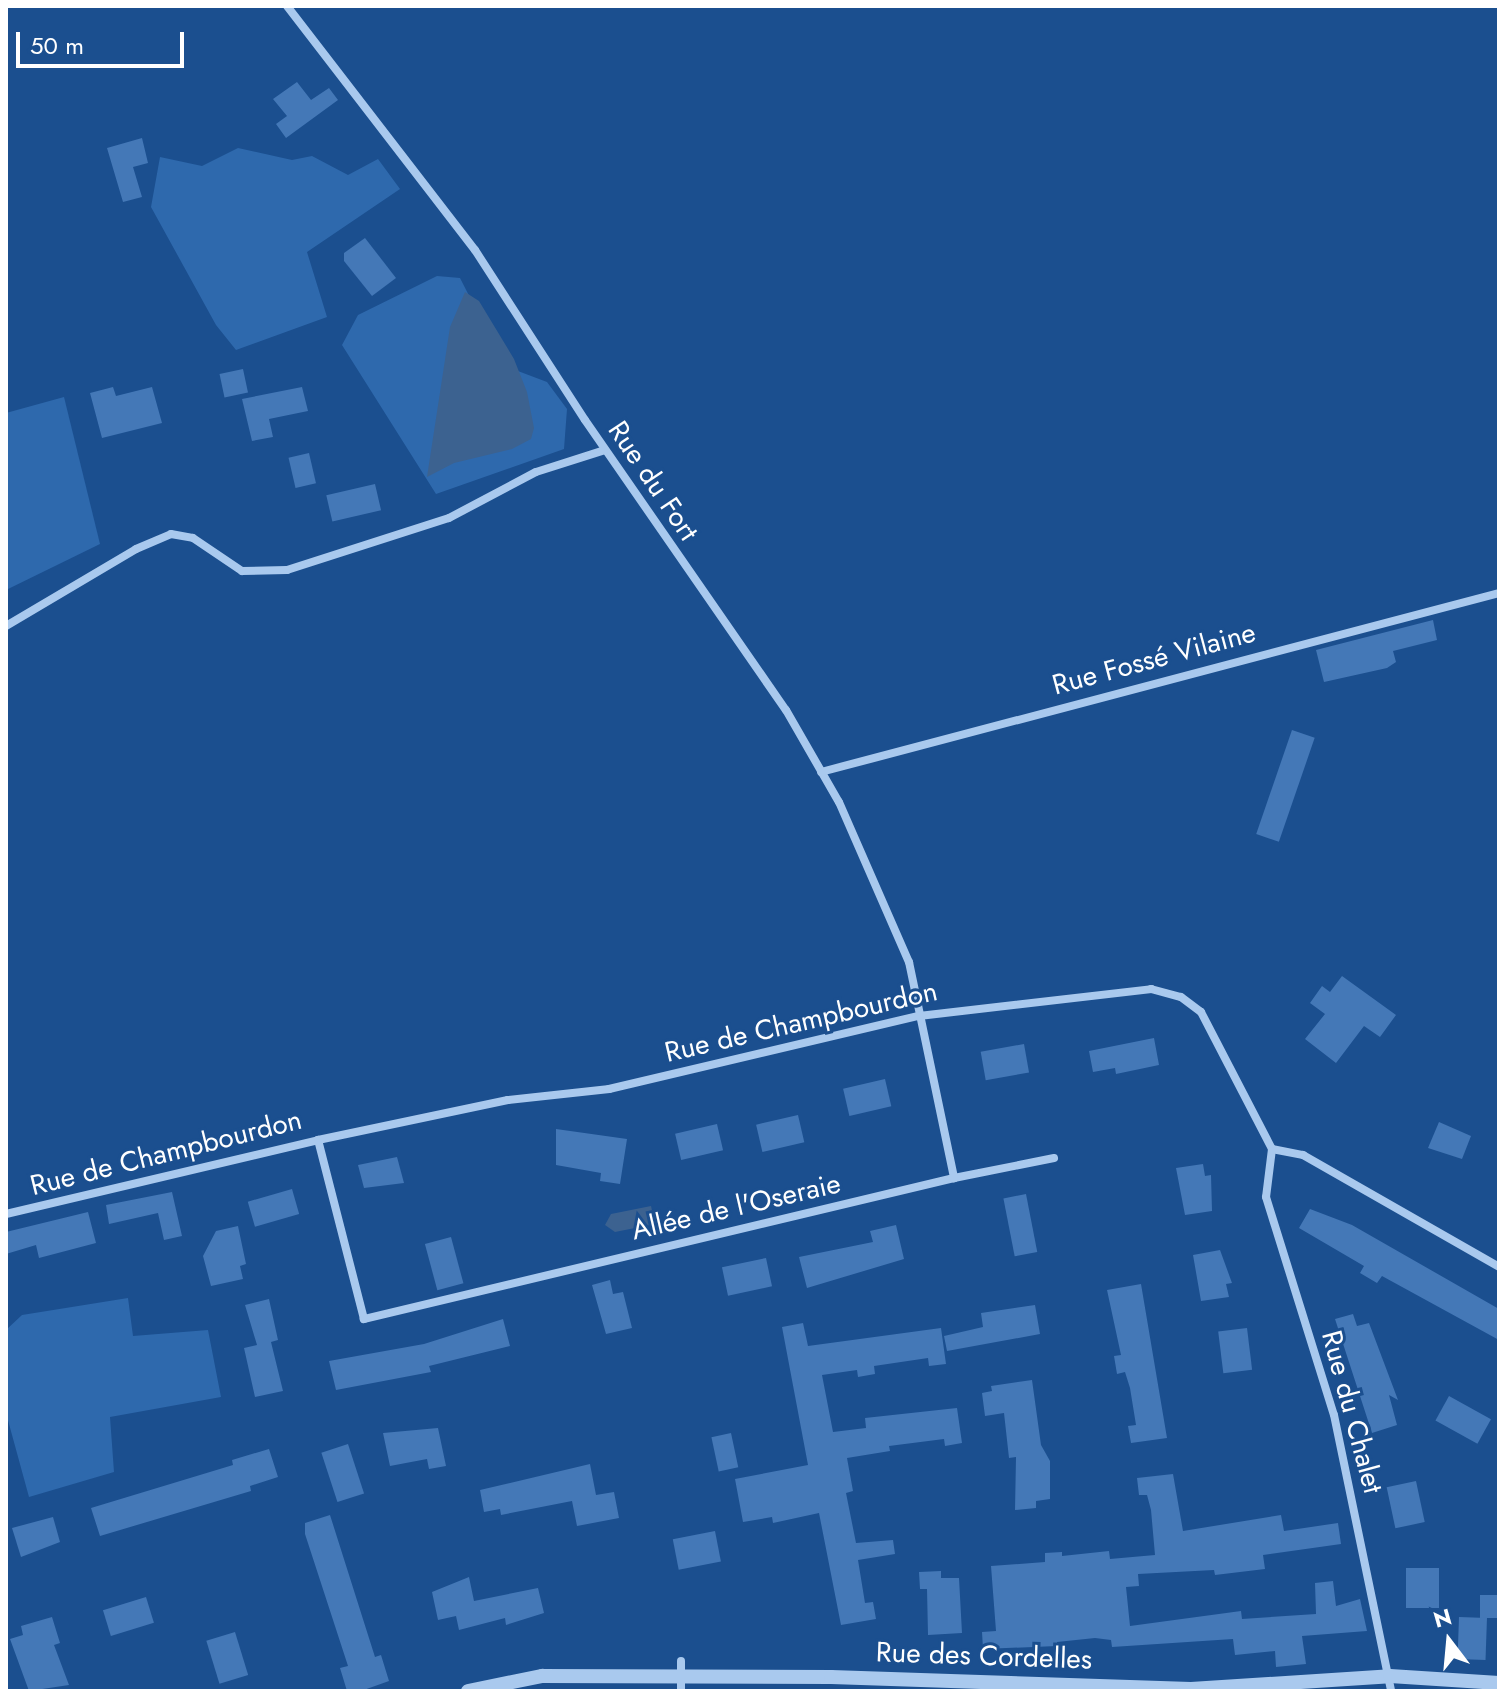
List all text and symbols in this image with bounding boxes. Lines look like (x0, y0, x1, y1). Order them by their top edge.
scale bar (20, 16, 188, 66)
text: 50 m (30, 28, 84, 63)
street label: Rue du Fort (601, 415, 705, 547)
street label: Rue Fossé Vilaine (1049, 616, 1259, 702)
street label: Rue de Champbourdon (661, 974, 941, 1070)
street label: Rue de Champbourdon (27, 1103, 305, 1203)
street label: Allée de l'Oseraie (628, 1167, 844, 1247)
street label: Rue du Chalet (1314, 1327, 1390, 1497)
text: N (1430, 1600, 1455, 1636)
north arrow (1409, 1601, 1489, 1681)
street label: Rue des Cordelles (875, 1635, 1093, 1677)

